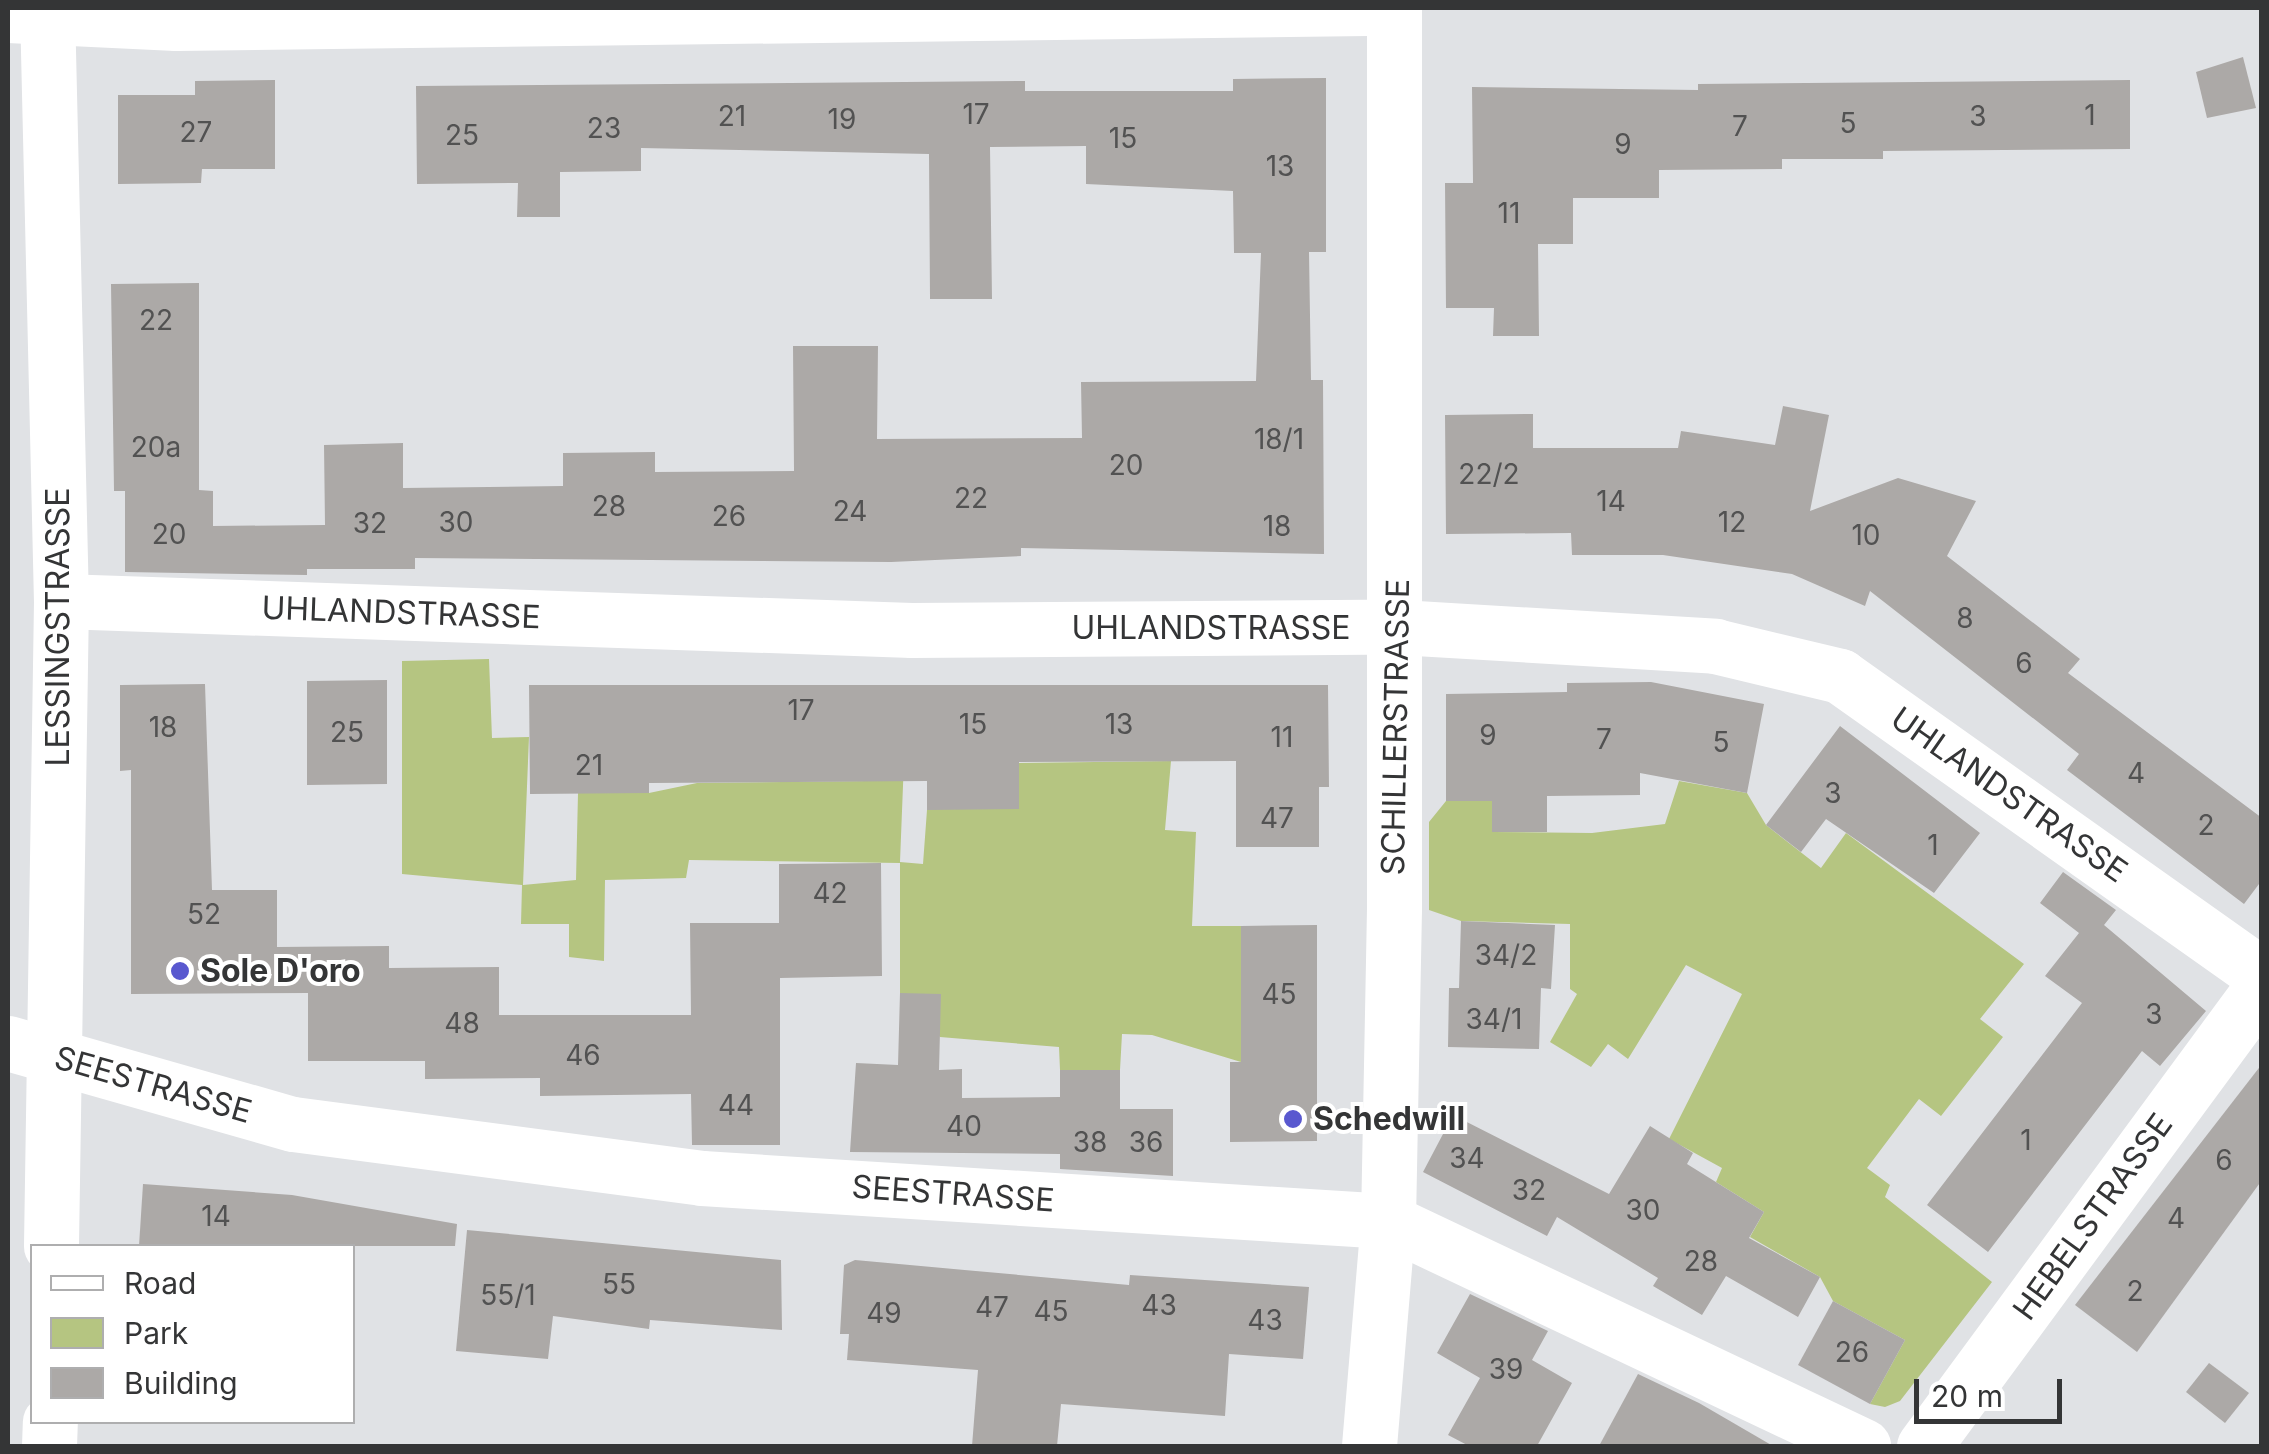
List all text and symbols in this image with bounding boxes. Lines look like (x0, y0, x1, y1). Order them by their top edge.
house number: 17 (962, 97, 990, 131)
house number: 1 (2084, 98, 2096, 132)
house number: 21 (718, 99, 746, 133)
house number: 3 (1969, 99, 1987, 133)
house number: 19 (828, 102, 856, 136)
house number: 5 (1839, 106, 1857, 140)
house number: 7 (1732, 109, 1748, 143)
house number: 23 (587, 111, 621, 145)
house number: 27 (180, 115, 212, 149)
house number: 25 (445, 118, 479, 152)
house number: 15 (1109, 121, 1137, 155)
house number: 9 (1614, 127, 1632, 161)
house number: 13 (1266, 149, 1294, 183)
house number: 11 (1498, 196, 1520, 230)
house number: 22 (139, 303, 173, 337)
house number: 18/1 (1254, 422, 1304, 456)
house number: 20a (131, 430, 181, 464)
house number: 20 (1109, 448, 1143, 482)
house number: 22/2 (1458, 457, 1520, 491)
house number: 22 (954, 481, 988, 515)
house number: 14 (1596, 484, 1626, 518)
street label: LESSINGSTRASSE (39, 487, 77, 767)
house number: 28 (592, 489, 626, 523)
house number: 24 (833, 494, 867, 528)
house number: 26 (712, 499, 746, 533)
house number: 30 (439, 505, 473, 539)
house number: 12 (1718, 505, 1746, 539)
house number: 32 (353, 506, 387, 540)
house number: 18 (1263, 509, 1291, 543)
house number: 20 (152, 517, 186, 551)
house number: 10 (1851, 518, 1881, 552)
street label: SCHILLERSTRASSE (1374, 578, 1418, 876)
street label: UHLANDSTRASSE (261, 589, 541, 637)
house number: 8 (1956, 601, 1974, 635)
street label: UHLANDSTRASSE (1071, 609, 1351, 647)
house number: 6 (2015, 646, 2033, 680)
house number: 17 (787, 693, 815, 727)
street label: UHLANDSTRASSE (1884, 699, 2134, 891)
house number: 15 (959, 707, 987, 741)
house number: 13 (1105, 707, 1133, 741)
house number: 18 (149, 710, 177, 744)
house number: 25 (330, 715, 364, 749)
house number: 9 (1479, 718, 1497, 752)
house number: 11 (1271, 720, 1293, 754)
house number: 7 (1596, 722, 1612, 756)
house number: 5 (1712, 725, 1730, 759)
house number: 21 (575, 748, 603, 782)
house number: 4 (2127, 756, 2145, 790)
house number: 3 (1824, 776, 1842, 810)
house number: 47 (1260, 801, 1294, 835)
house number: 2 (2197, 808, 2215, 842)
house number: 1 (1927, 828, 1939, 862)
house number: 42 (812, 876, 848, 910)
house number: 52 (187, 897, 221, 931)
house number: 34/2 (1475, 938, 1537, 972)
place label: Sole D'oro (200, 952, 361, 990)
marker: Sole D'oro (169, 960, 191, 982)
house number: 45 (1261, 977, 1297, 1011)
house number: 3 (2145, 997, 2163, 1031)
house number: 34/1 (1466, 1002, 1522, 1036)
house number: 48 (444, 1006, 480, 1040)
house number: 46 (565, 1038, 601, 1072)
street label: SEESTRASSE (50, 1039, 256, 1131)
house number: 44 (718, 1088, 754, 1122)
place label: Schedwill (1313, 1100, 1465, 1138)
street label: HEBELSTRASSE (2005, 1106, 2181, 1328)
marker: Schedwill (1282, 1108, 1304, 1130)
house number: 40 (946, 1109, 982, 1143)
house number: 1 (2020, 1123, 2032, 1157)
house number: 38 (1073, 1125, 1107, 1159)
house number: 36 (1129, 1125, 1163, 1159)
house number: 34 (1449, 1141, 1485, 1175)
house number: 6 (2215, 1143, 2233, 1177)
street label: SEESTRASSE (850, 1168, 1056, 1220)
house number: 32 (1512, 1173, 1546, 1207)
house number: 30 (1626, 1193, 1660, 1227)
house number: 14 (201, 1199, 231, 1233)
house number: 4 (2167, 1201, 2185, 1235)
legend (30, 1244, 355, 1424)
house number: 28 (1684, 1244, 1718, 1278)
text: Road (124, 1265, 196, 1301)
house number: 55 (602, 1267, 636, 1301)
house number: 2 (2126, 1274, 2144, 1308)
house number: 55/1 (480, 1278, 536, 1312)
house number: 43 (1141, 1288, 1177, 1322)
house number: 47 (975, 1290, 1009, 1324)
house number: 45 (1033, 1294, 1069, 1328)
house number: 49 (866, 1296, 902, 1330)
house number: 43 (1247, 1303, 1283, 1337)
text: Park (124, 1315, 188, 1351)
house number: 26 (1835, 1335, 1869, 1369)
house number: 39 (1489, 1352, 1523, 1386)
scale bar (1919, 1359, 2066, 1421)
text: Building (124, 1365, 238, 1401)
text: 20 m (1931, 1378, 2003, 1414)

